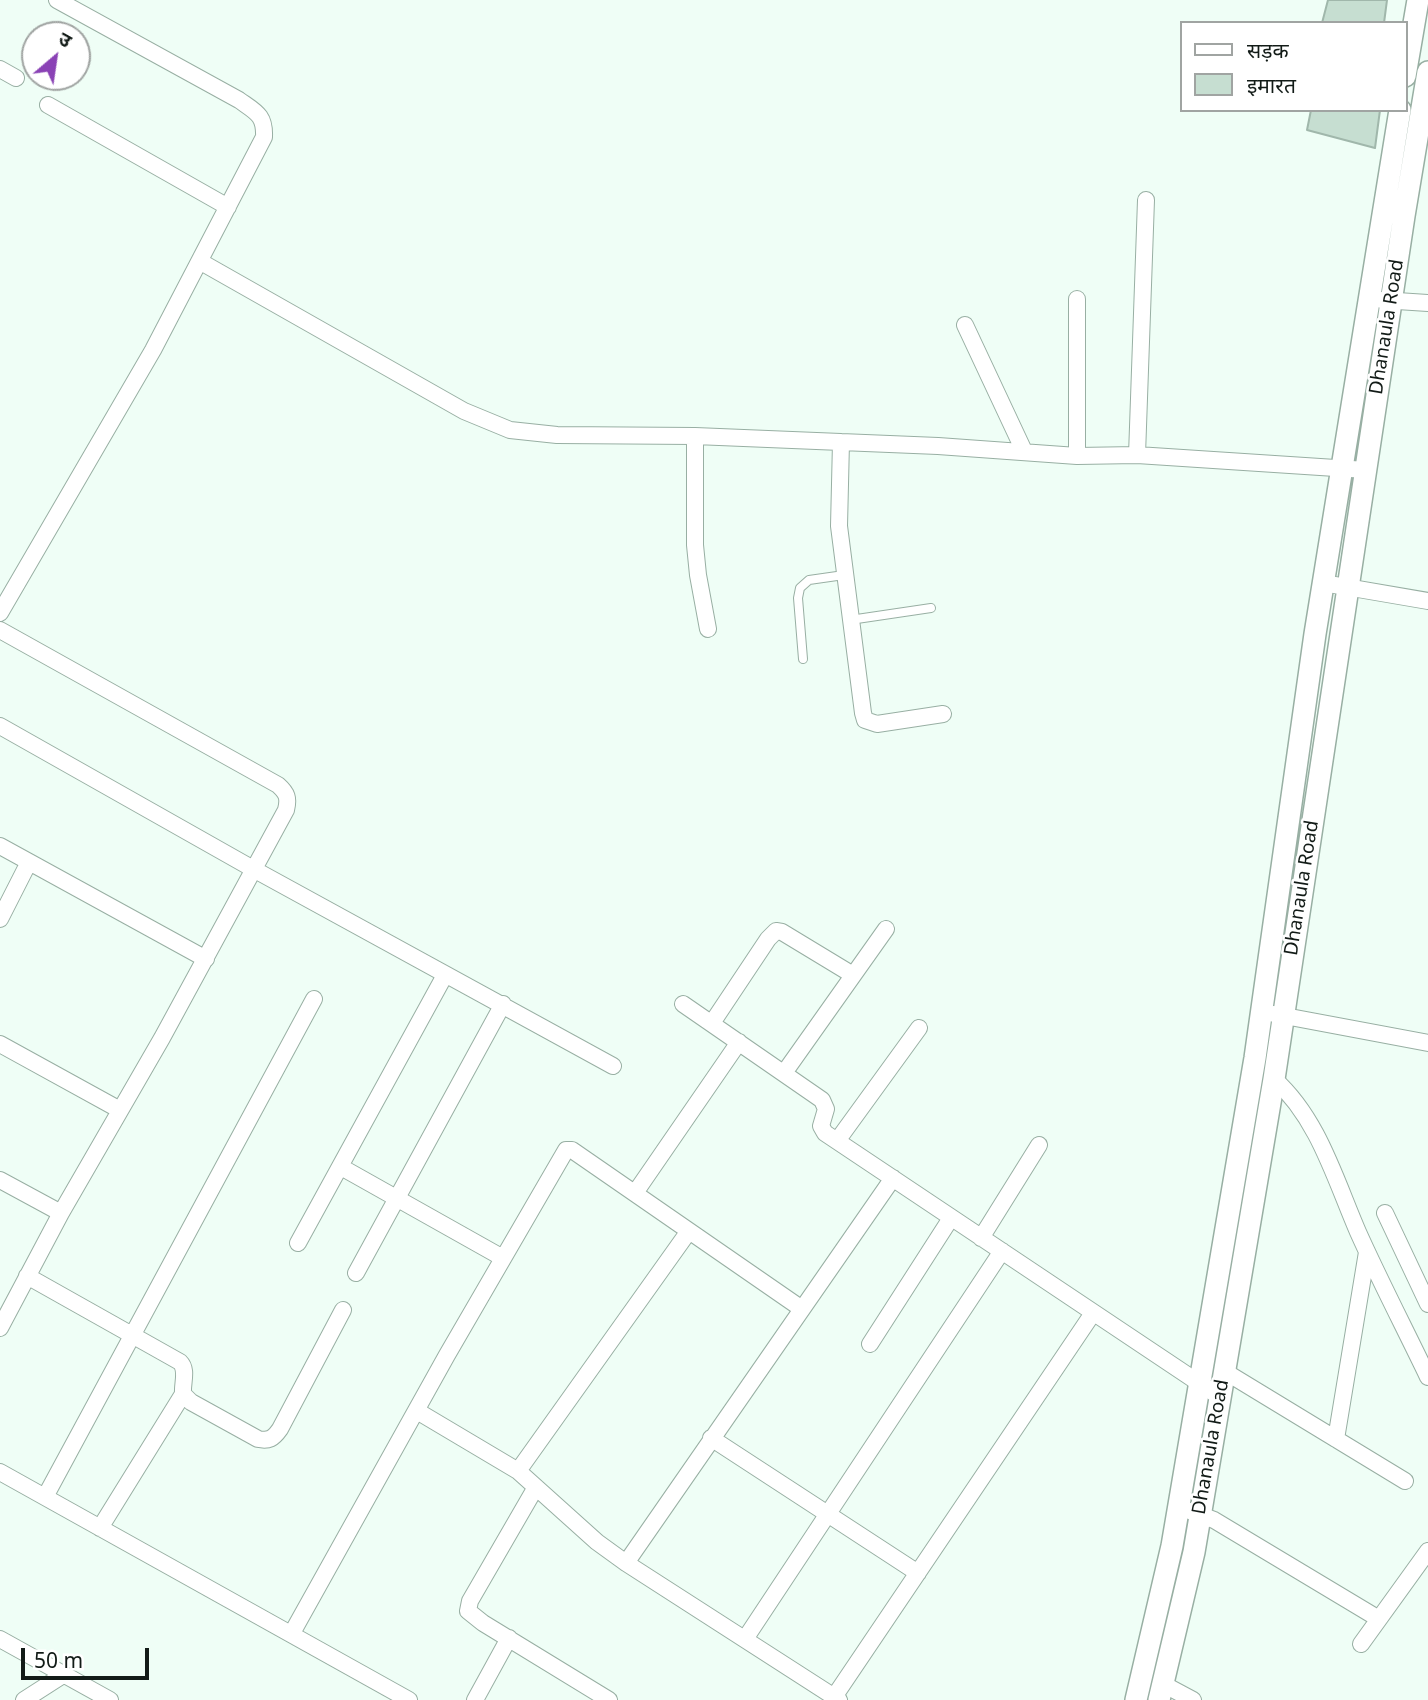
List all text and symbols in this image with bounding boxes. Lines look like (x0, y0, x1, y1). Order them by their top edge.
north arrow (21, 21, 91, 91)
legend (1180, 21, 1407, 112)
text: उ (54, 25, 76, 53)
text: सड़क (1247, 36, 1289, 64)
text: इमारत (1247, 71, 1296, 99)
street label: Dhanaula Road (1365, 258, 1409, 396)
street label: Dhanaula Road (1280, 819, 1324, 957)
street label: Dhanaula Road (1188, 1378, 1234, 1516)
scale bar (24, 1634, 152, 1678)
text: 50 m (34, 1646, 83, 1674)

